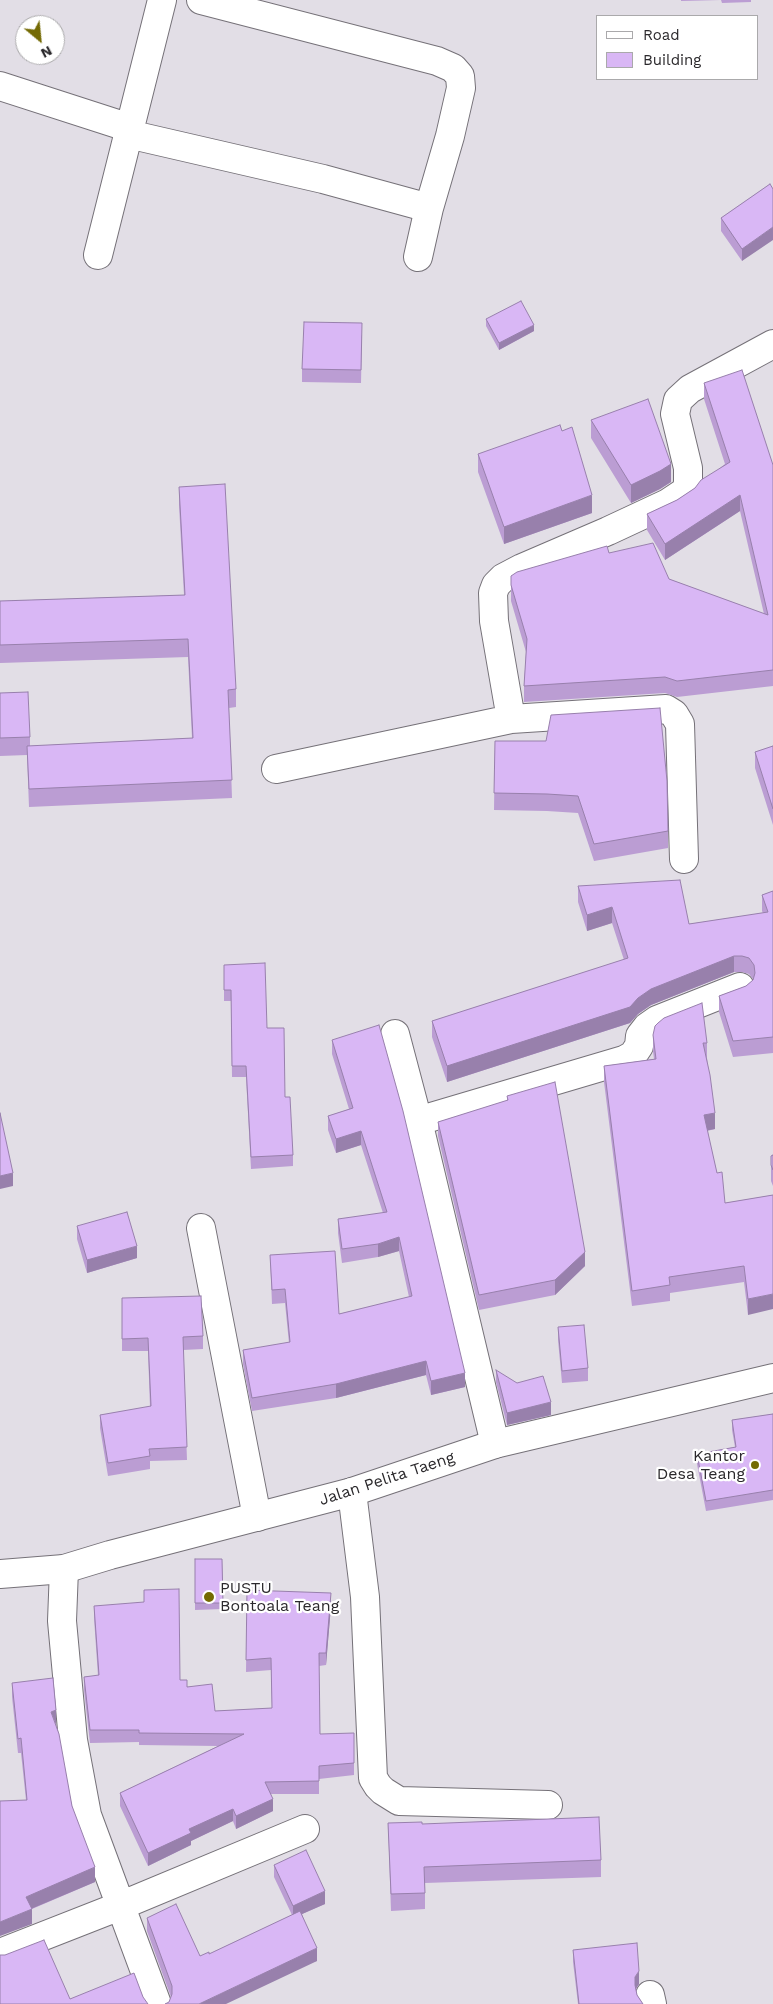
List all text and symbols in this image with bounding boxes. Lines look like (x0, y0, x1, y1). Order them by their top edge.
north arrow (15, 15, 65, 65)
legend (596, 15, 758, 80)
text: Road (643, 26, 680, 44)
text: N (38, 43, 55, 62)
text: Building (643, 51, 701, 69)
place label: Kantor Desa Teang (657, 1446, 745, 1484)
street label: Jalan Pelita Taeng (317, 1448, 457, 1510)
marker: Kantor Desa Teang (749, 1459, 761, 1471)
place label: PUSTU Bontoala Teang (220, 1578, 339, 1616)
marker: PUSTU Bontoala Teang (202, 1590, 216, 1604)

